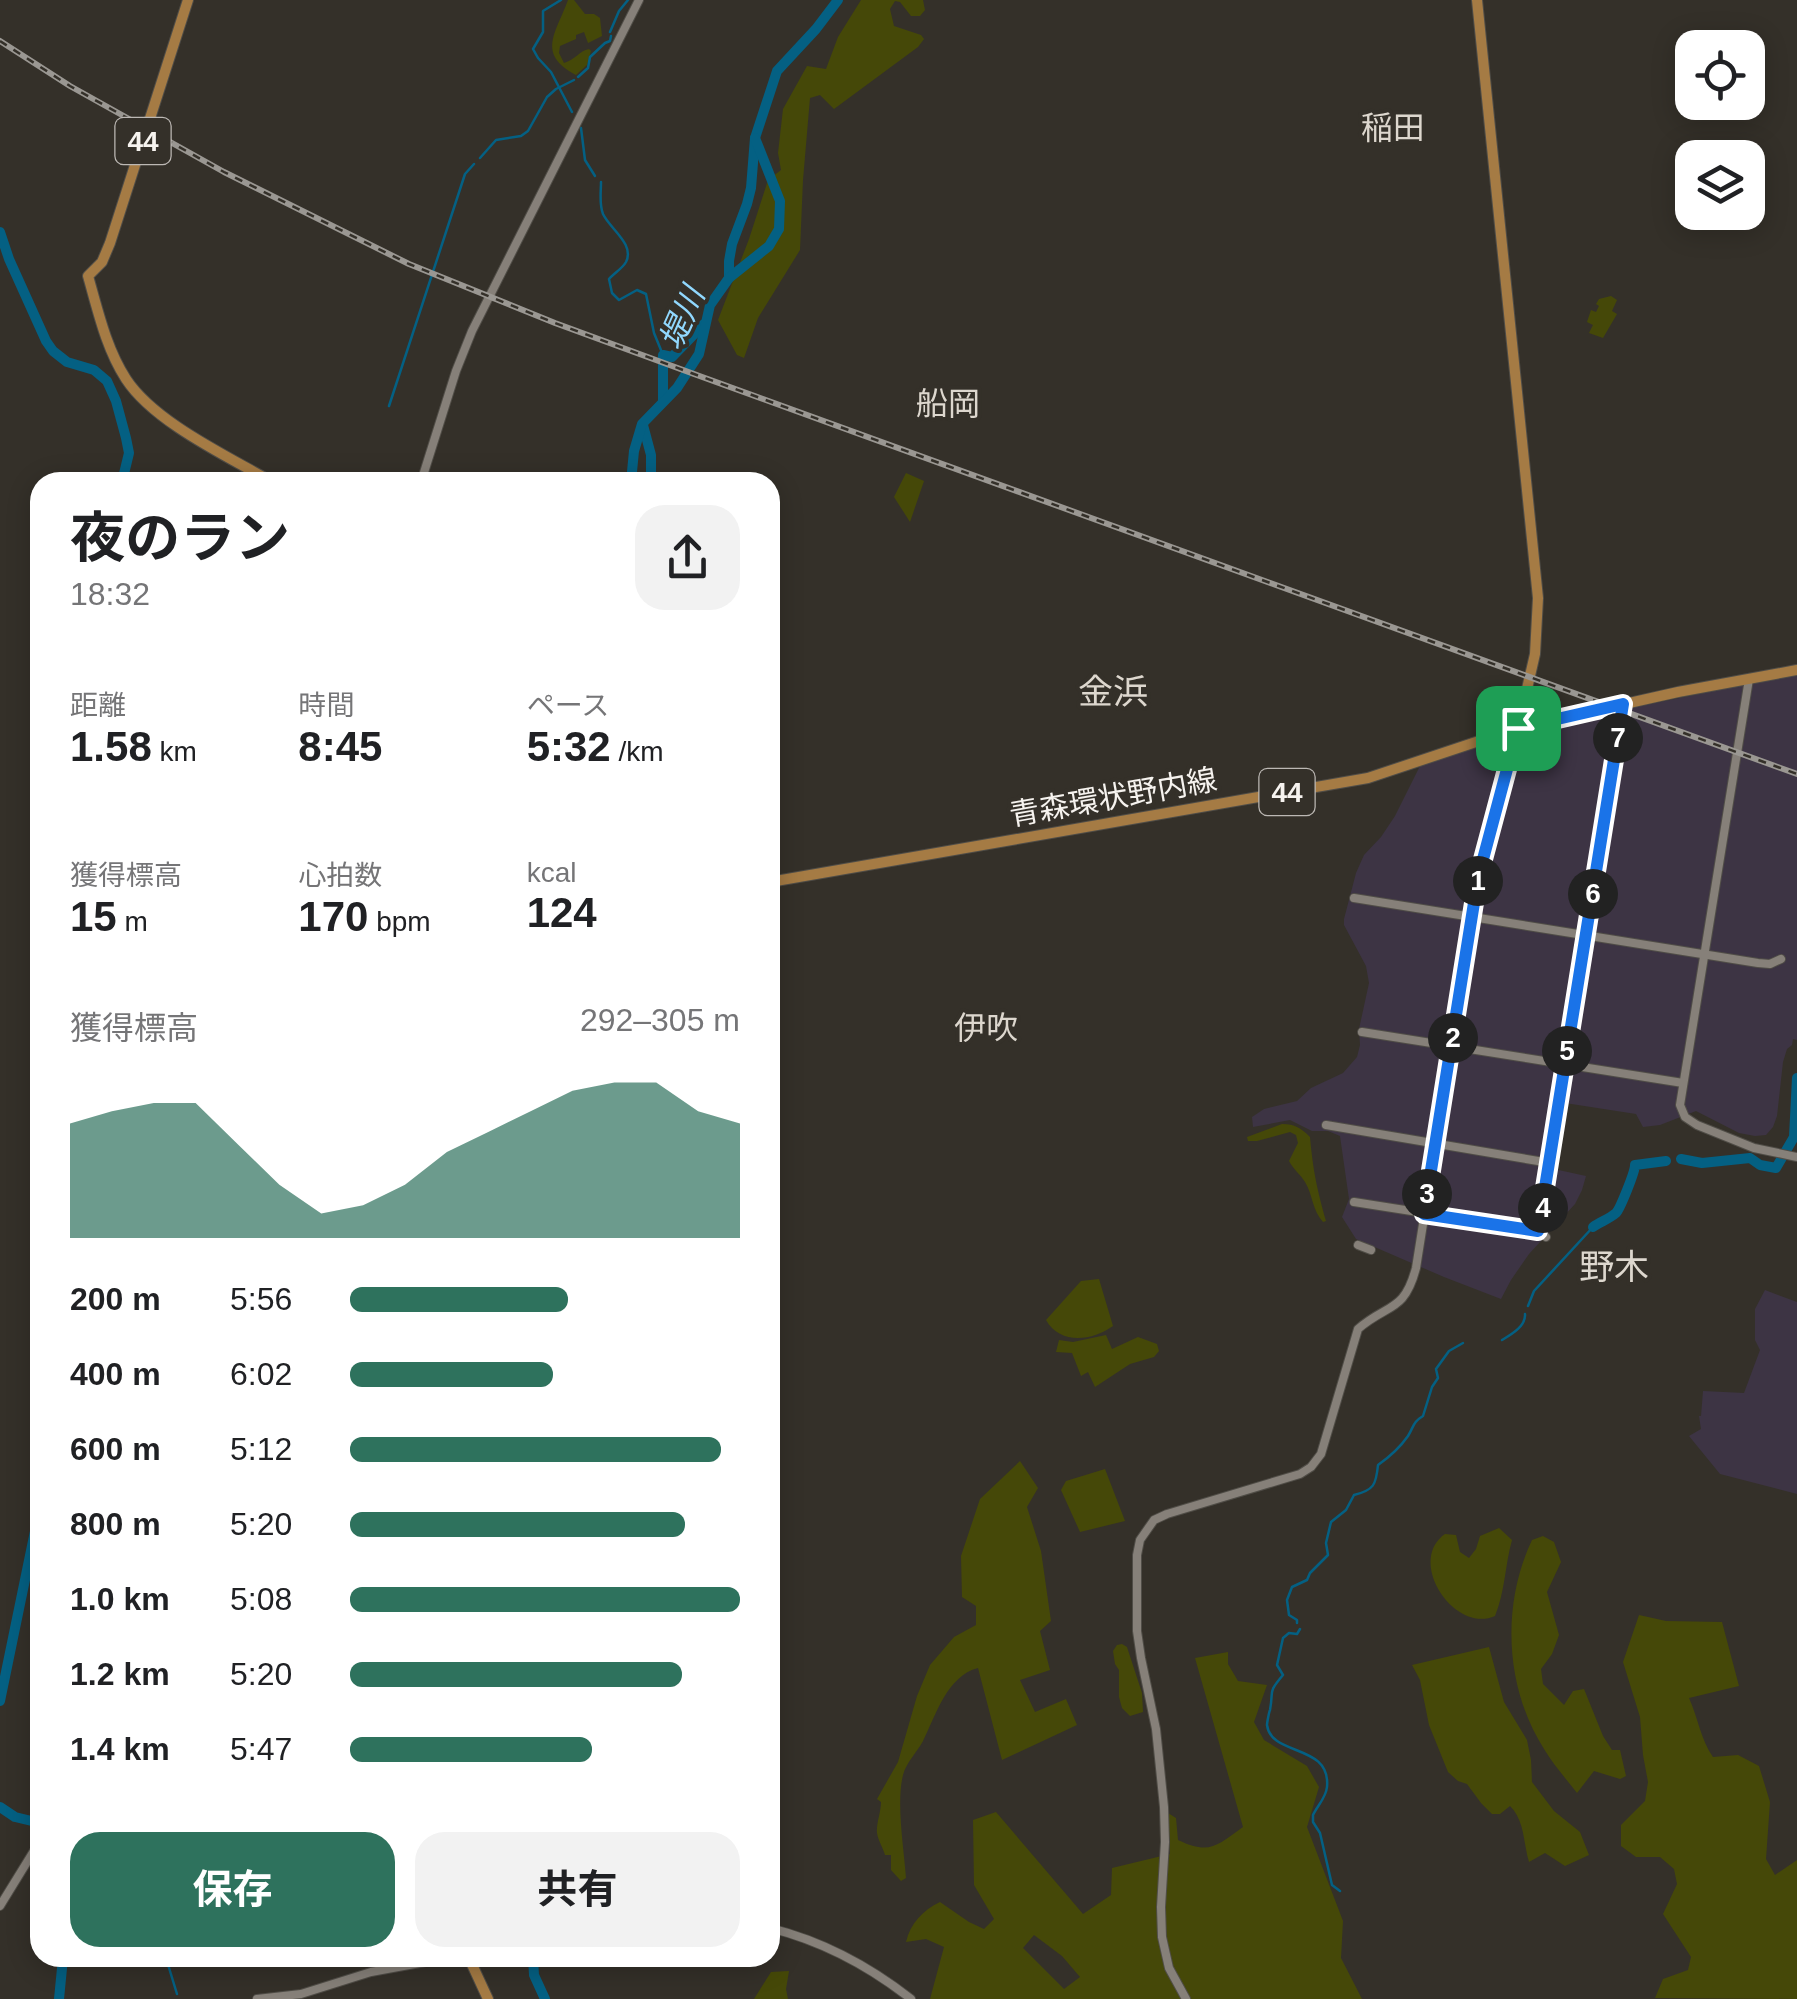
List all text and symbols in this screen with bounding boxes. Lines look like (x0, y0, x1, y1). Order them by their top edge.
map controls (1675, 30, 1765, 230)
button: locate (1675, 30, 1765, 120)
district label: 稲田 (1361, 110, 1425, 146)
road number: 44 (116, 118, 170, 164)
button: layers (1675, 140, 1765, 230)
water label: 堤川 (653, 279, 713, 355)
district label: 船岡 (916, 386, 980, 422)
button: share (635, 505, 740, 610)
text: 夜のラン (70, 507, 290, 569)
text: 18:32 (70, 576, 150, 612)
district label: 金浜 (1078, 672, 1148, 711)
pin (1476, 686, 1561, 771)
text: 距離 (70, 690, 126, 721)
text: 時間 (298, 690, 354, 721)
text: ペース (527, 690, 609, 721)
icon: arrive (1491, 701, 1546, 756)
pin: 7 (1593, 713, 1643, 763)
text: 7 (1610, 722, 1626, 753)
text: 1.58 (70, 723, 152, 770)
text: 8:45 (298, 723, 382, 770)
text: 5:32 (527, 723, 611, 770)
text: km (152, 736, 197, 767)
text: /km (611, 736, 664, 767)
street label: 青森環状野内線 (1007, 763, 1219, 831)
road number: 44 (1260, 769, 1314, 815)
pin: 1 (1453, 856, 1503, 906)
text: kcal (527, 857, 576, 888)
text: 獲得標高 (70, 860, 182, 891)
text: 心拍数 (298, 860, 382, 891)
text: 1 (1470, 865, 1486, 896)
pin: 6 (1568, 869, 1618, 919)
text: 6 (1585, 878, 1601, 909)
text: 124 (527, 889, 597, 936)
text: 15 (70, 893, 117, 940)
text: 170 (298, 893, 368, 940)
text: m (117, 906, 148, 937)
text: bpm (368, 906, 431, 937)
text: 292–305 m (580, 1002, 740, 1038)
text: 獲得標高 (70, 1010, 198, 1046)
district label: 伊吹 (954, 1010, 1018, 1046)
pin: 2 (1428, 1013, 1478, 1063)
text: 2 (1445, 1022, 1461, 1053)
pin: 5 (1542, 1026, 1592, 1076)
text: 5 (1559, 1035, 1575, 1066)
pin: 3 (1402, 1169, 1452, 1219)
text: 3 (1419, 1178, 1435, 1209)
pin: 4 (1518, 1183, 1568, 1233)
text: 4 (1535, 1192, 1551, 1223)
district label: 野木 (1579, 1247, 1649, 1286)
text: 200 m (70, 1281, 161, 1317)
text: 5:56 (230, 1281, 292, 1317)
text: 400 m (70, 1356, 161, 1392)
text: 6:02 (230, 1356, 292, 1392)
text: 600 m (70, 1431, 161, 1467)
text: 5:12 (230, 1431, 292, 1467)
text: 800 m (70, 1506, 161, 1542)
text: 5:20 (230, 1506, 292, 1542)
text: 1.0 km (70, 1581, 170, 1617)
text: 5:08 (230, 1581, 292, 1617)
text: 1.2 km (70, 1656, 170, 1692)
text: 5:20 (230, 1656, 292, 1692)
text: 1.4 km (70, 1731, 170, 1767)
text: 5:47 (230, 1731, 292, 1767)
button: 保存 (70, 1832, 395, 1947)
button: 共有 (415, 1832, 740, 1947)

